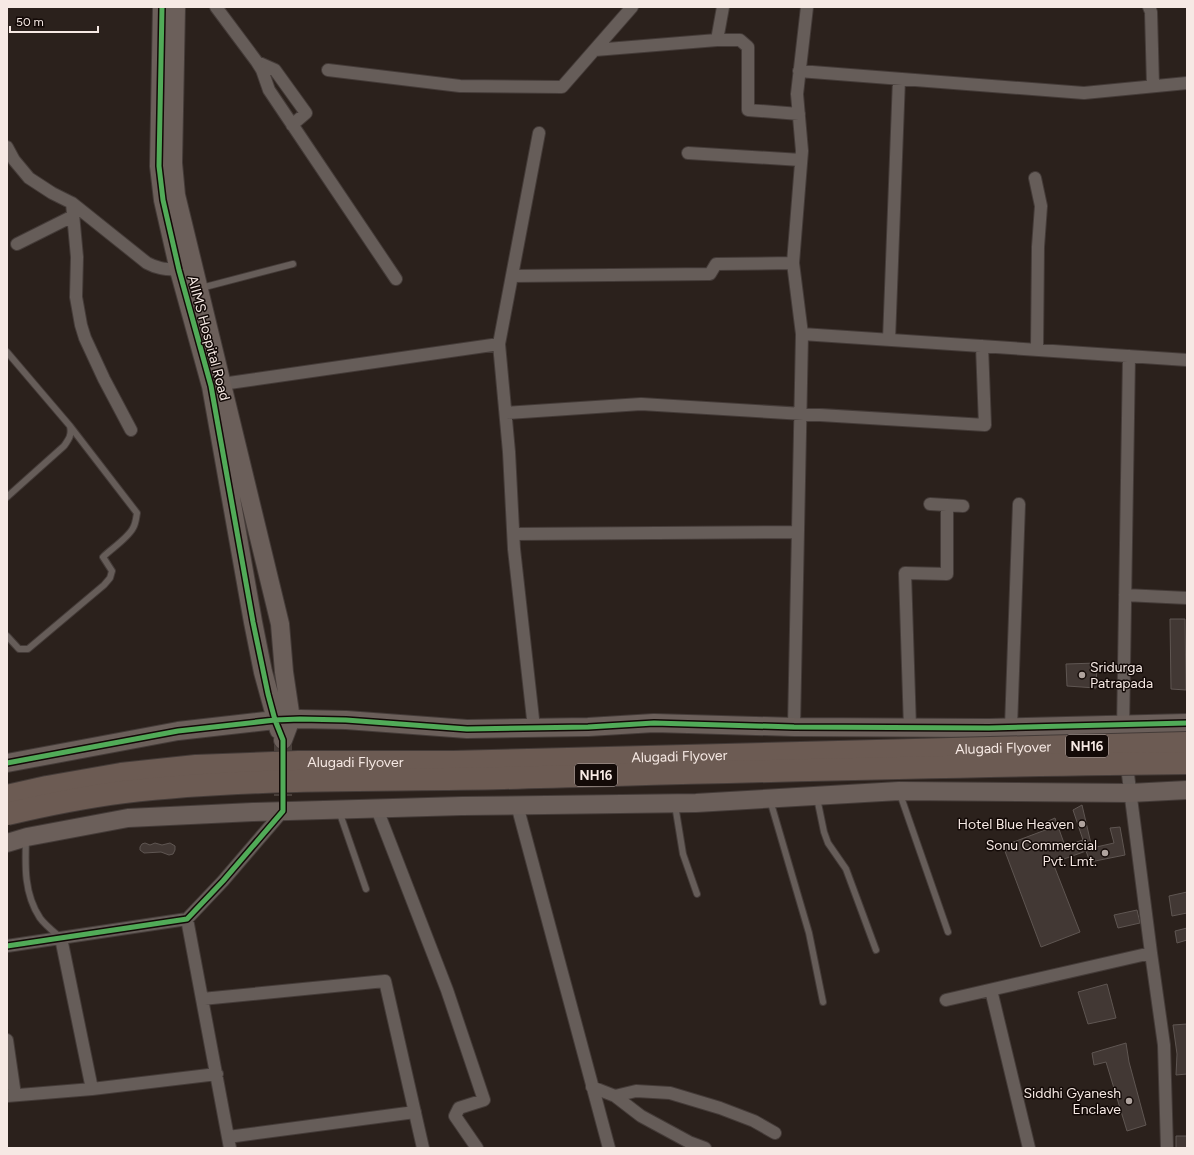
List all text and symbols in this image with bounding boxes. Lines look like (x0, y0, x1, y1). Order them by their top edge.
scale bar (10, 8, 98, 34)
text: 50 m (16, 15, 44, 29)
street label: AIIMS Hospital Road (184, 274, 233, 403)
place label: Sridurga Patrapada (1090, 659, 1153, 692)
marker: Sridurga Patrapada (1077, 670, 1087, 680)
road number: NH16 (1066, 735, 1108, 757)
street label: Alugadi Flyover (955, 739, 1052, 758)
street label: Alugadi Flyover (631, 747, 728, 766)
street label: Alugadi Flyover (307, 754, 404, 771)
road number: NH16 (575, 764, 617, 786)
place label: Hotel Blue Heaven (958, 816, 1074, 833)
marker: Hotel Blue Heaven (1077, 819, 1087, 829)
place label: Sonu Commercial Pvt. Lmt. (986, 837, 1097, 870)
marker: Sonu Commercial Pvt. Lmt. (1100, 848, 1110, 858)
place label: Siddhi Gyanesh Enclave (1023, 1085, 1121, 1118)
marker: Siddhi Gyanesh Enclave (1124, 1096, 1134, 1106)

